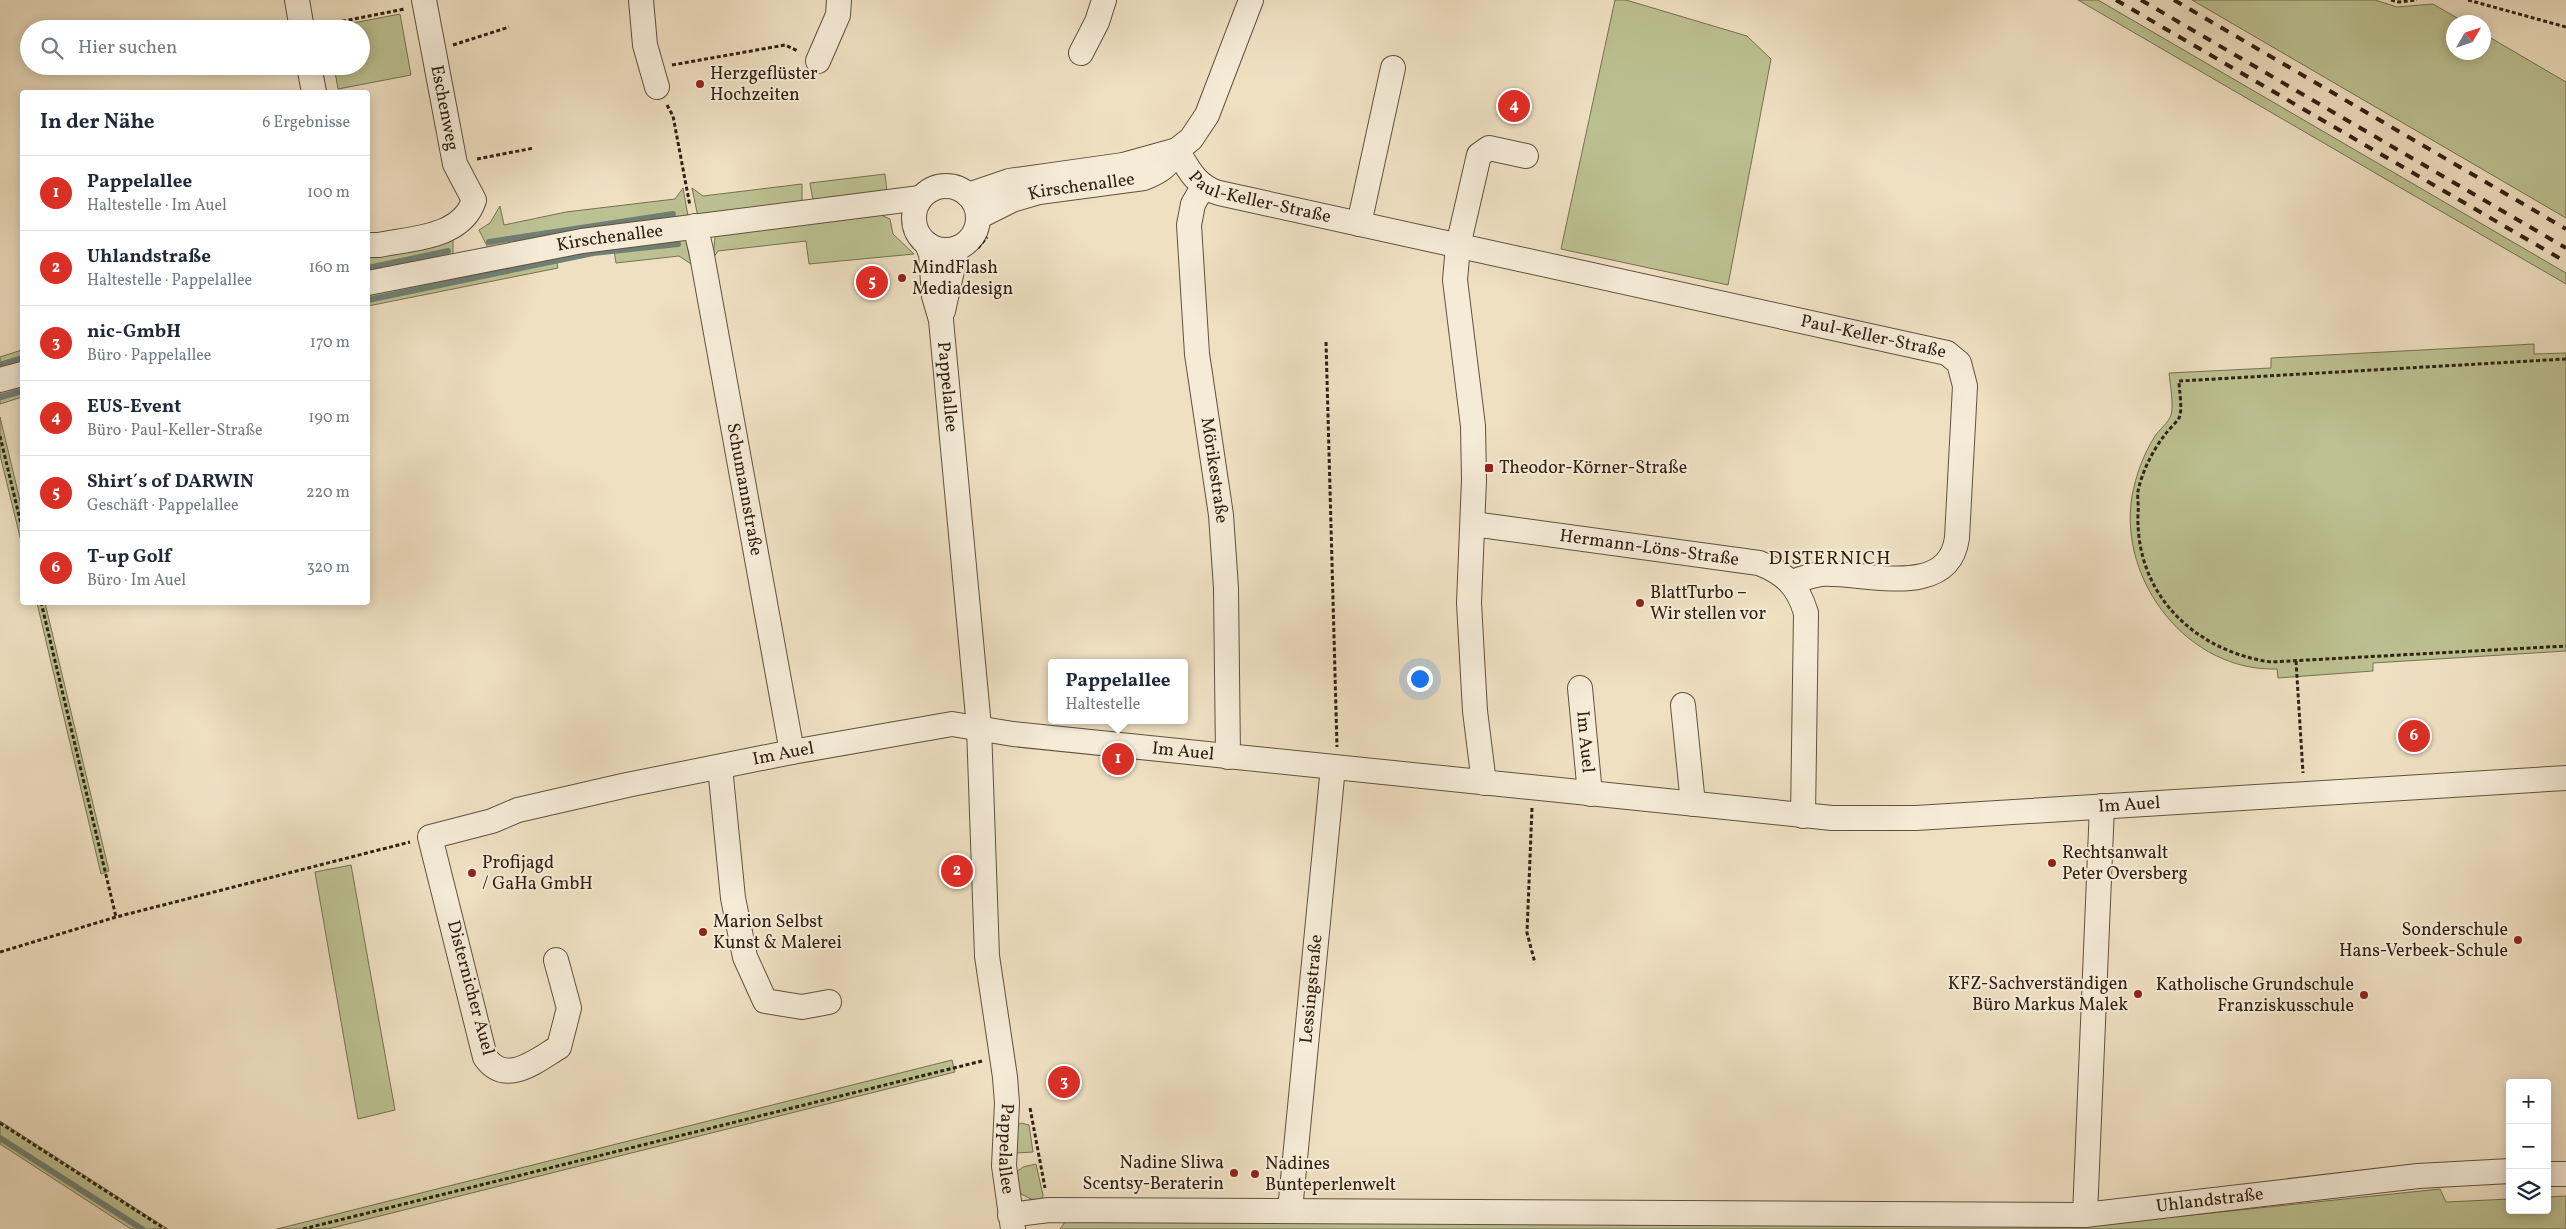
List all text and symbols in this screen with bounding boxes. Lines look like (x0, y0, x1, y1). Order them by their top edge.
north arrow (2446, 15, 2491, 60)
search box (20, 20, 370, 75)
icon: search (38, 34, 66, 62)
text: Hier suchen (78, 35, 177, 61)
place label: Herzgeflüster Hochzeiten (710, 62, 818, 108)
street label: Eschenweg (423, 63, 465, 153)
marker: Herzgeflüster Hochzeiten (694, 78, 706, 90)
pin: 4 (1498, 87, 1530, 125)
text: In der Nähe (40, 108, 155, 137)
text: 6 Ergebnisse (262, 112, 350, 134)
street label: Paul-Keller-Straße (1182, 165, 1333, 230)
street label: Kirschenallee (1025, 167, 1136, 207)
text: Pappelallee (87, 169, 192, 195)
text: 1 (53, 182, 59, 204)
text: 100 m (307, 182, 350, 204)
text: Haltestelle · Im Auel (87, 195, 227, 217)
street label: Kirschenallee (554, 218, 665, 258)
text: Uhlandstraße (87, 244, 211, 270)
place label: MindFlash Mediadesign (912, 256, 1013, 302)
text: 2 (52, 257, 60, 279)
text: 160 m (309, 257, 350, 279)
pin: 5 (856, 263, 888, 301)
text: Haltestelle · Pappelallee (87, 270, 252, 292)
marker: MindFlash Mediadesign (896, 272, 908, 284)
street label: Paul-Keller-Straße (1798, 309, 1949, 365)
text: nic-GmbH (87, 319, 181, 345)
text: 3 (52, 332, 60, 354)
text: 170 m (310, 332, 350, 354)
street label: Pappelallee (931, 340, 964, 433)
text: Büro · Pappelallee (87, 345, 211, 367)
text: EUS-Event (87, 394, 181, 420)
text: 4 (51, 407, 61, 429)
text: 190 m (308, 407, 350, 429)
street label: Mörikestraße (1194, 416, 1234, 524)
text: Büro · Paul-Keller-Straße (87, 420, 263, 442)
street label: Schumannstraße (720, 421, 769, 558)
place label: Theodor-Körner-Straße (1499, 456, 1687, 481)
marker: Theodor-Körner-Straße (1483, 462, 1495, 474)
text: Shirt´s of DARWIN (87, 469, 254, 495)
text: 5 (52, 482, 60, 504)
text: 220 m (306, 482, 350, 504)
text: Geschäft · Pappelallee (87, 495, 239, 517)
street label: Hermann-Löns-Straße (1558, 523, 1741, 573)
text: T-up Golf (87, 544, 171, 570)
district label: DISTERNICH (1769, 546, 1891, 572)
text: 6 (52, 557, 60, 579)
text: 320 m (306, 557, 350, 579)
text: Büro · Im Auel (87, 570, 186, 592)
place label: BlattTurbo – Wir stellen vor (1650, 581, 1766, 627)
marker: BlattTurbo – Wir stellen vor (1634, 597, 1646, 609)
popup (1048, 659, 1188, 724)
your location (1407, 666, 1433, 692)
text: Pappelallee (1065, 668, 1171, 694)
text: Haltestelle (1065, 694, 1140, 716)
street label: Im Auel (1570, 710, 1600, 774)
pin: 6 (2398, 717, 2430, 755)
street label: Im Auel (750, 736, 816, 772)
street label: Im Auel (1151, 736, 1215, 767)
pin: 1 (1102, 740, 1134, 778)
street label: Im Auel (2097, 790, 2161, 819)
place label: Rechtsanwalt Peter Oversberg (2062, 841, 2188, 887)
place label: Profijagd / GaHa GmbH (482, 851, 593, 897)
pin: 2 (941, 852, 973, 890)
marker: Rechtsanwalt Peter Oversberg (2046, 857, 2058, 869)
marker: Profijagd / GaHa GmbH (466, 867, 478, 879)
place label: Marion Selbst Kunst & Malerei (713, 910, 842, 956)
street label: Disternicher Auel (440, 918, 500, 1058)
place label: Sonderschule Hans-Verbeek-Schule (2339, 918, 2508, 964)
marker: Marion Selbst Kunst & Malerei (697, 926, 709, 938)
street label: Lessingstraße (1294, 933, 1329, 1045)
marker: Sonderschule Hans-Verbeek-Schule (2512, 934, 2524, 946)
place label: KFZ-Sachverständigen Büro Markus Malek (1948, 972, 2128, 1018)
place label: Katholische Grundschule Franziskusschule (2156, 973, 2354, 1019)
marker: KFZ-Sachverständigen Büro Markus Malek (2132, 988, 2144, 1000)
marker: Katholische Grundschule Franziskusschule (2358, 989, 2370, 1001)
pin: 3 (1048, 1063, 1080, 1101)
map controls (2506, 1079, 2551, 1214)
button: + (2506, 1079, 2551, 1124)
street label: Pappelallee (991, 1103, 1020, 1196)
button: − (2506, 1124, 2551, 1169)
place label: Nadine Sliwa Scentsy-Beraterin (1083, 1151, 1224, 1197)
place label: Nadines Bunteperlenwelt (1265, 1152, 1396, 1198)
marker: Nadine Sliwa Scentsy-Beraterin (1228, 1167, 1240, 1179)
marker: Nadines Bunteperlenwelt (1249, 1168, 1261, 1180)
button: layers (2506, 1169, 2551, 1214)
street label: Uhlandstraße (2155, 1182, 2265, 1219)

